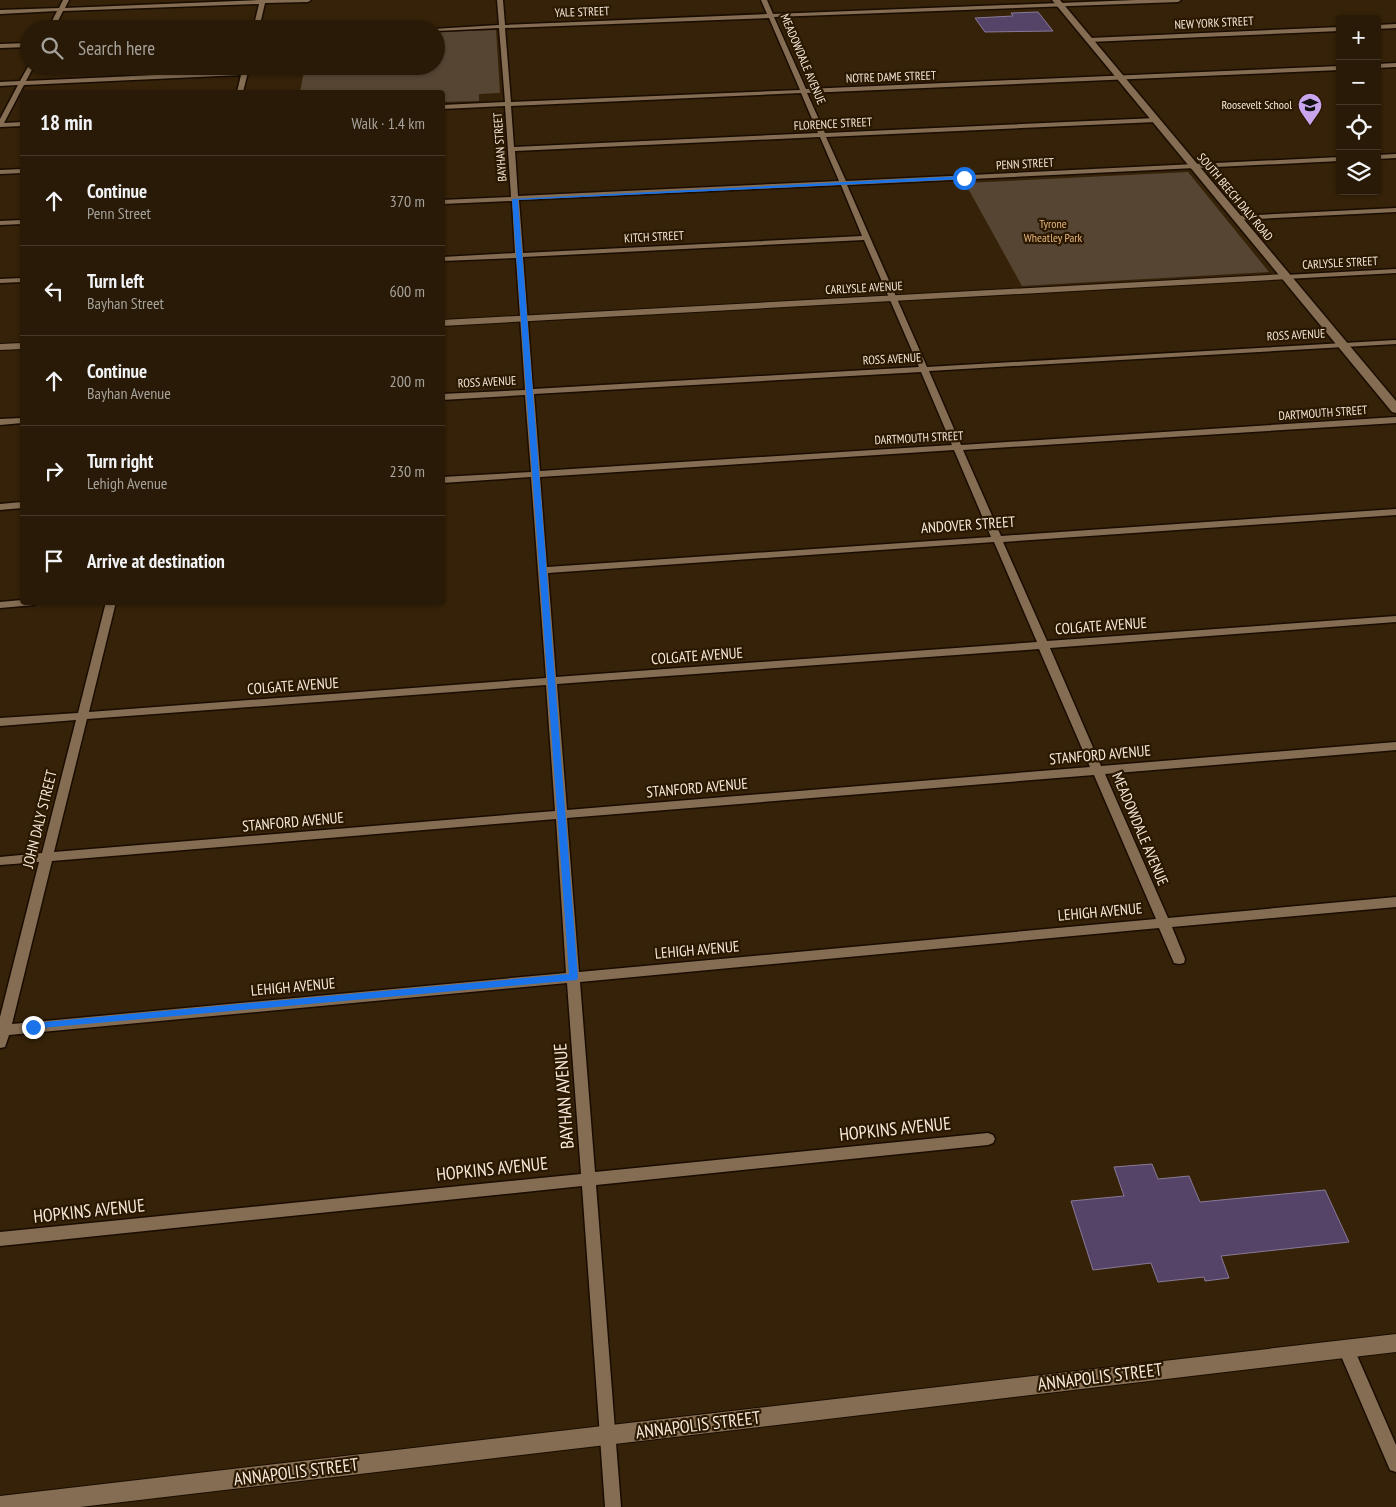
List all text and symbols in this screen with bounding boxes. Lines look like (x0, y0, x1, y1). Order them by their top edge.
street label: YALE STREET (554, 3, 610, 20)
street label: MEADOWDALE AVENUE (778, 11, 829, 106)
street label: NEW YORK STREET (1174, 13, 1255, 32)
map controls (1336, 15, 1381, 195)
button: + (1336, 15, 1381, 60)
search box (20, 20, 445, 75)
icon: search (38, 34, 66, 62)
text: Search here (78, 36, 155, 60)
button: − (1336, 60, 1381, 105)
street label: NOTRE DAME STREET (846, 67, 937, 86)
school or university icon: Roosevelt School (1297, 92, 1323, 126)
place label: Roosevelt School (1221, 97, 1292, 112)
button: locate (1336, 105, 1381, 150)
text: 18 min (40, 109, 92, 136)
street label: BAYHAN STREET (490, 111, 509, 182)
text: Walk · 1.4 km (351, 113, 425, 133)
street label: FLORENCE STREET (793, 114, 873, 133)
street label: SOUTH BEECH DALY ROAD (1194, 150, 1276, 244)
button: layers (1336, 150, 1381, 195)
street label: PENN STREET (996, 154, 1055, 173)
route start (953, 167, 976, 190)
text: Continue (87, 179, 147, 203)
icon: ahead (40, 187, 68, 215)
text: 370 m (390, 191, 425, 211)
text: Penn Street (87, 203, 151, 223)
park label: Tyrone Wheatley Park (1024, 216, 1083, 245)
street label: KITCH STREET (624, 227, 685, 246)
street label: CARLYSLE STREET (1302, 253, 1379, 272)
text: Turn left (87, 269, 144, 293)
icon: left (40, 277, 68, 305)
street label: CARLYSLE AVENUE (825, 278, 903, 297)
text: 600 m (390, 281, 425, 301)
text: Bayhan Street (87, 293, 164, 313)
street label: ROSS AVENUE (1266, 325, 1325, 344)
street label: ROSS AVENUE (862, 349, 921, 368)
text: Continue (87, 359, 147, 383)
icon: ahead (40, 367, 68, 395)
text: 200 m (390, 371, 425, 391)
street label: ROSS AVENUE (457, 372, 516, 391)
text: Bayhan Avenue (87, 383, 171, 403)
street label: DARTMOUTH STREET (1278, 402, 1369, 423)
street label: DARTMOUTH STREET (874, 428, 964, 447)
text: Turn right (87, 449, 153, 473)
icon: right (40, 457, 68, 485)
text: 230 m (390, 461, 425, 481)
text: Lehigh Avenue (87, 473, 167, 493)
street label: ANDOVER STREET (920, 512, 1016, 537)
icon: arrive (40, 547, 68, 575)
text: Arrive at destination (87, 549, 225, 573)
street label: COLGATE AVENUE (1054, 613, 1147, 638)
street label: COLGATE AVENUE (650, 643, 743, 668)
street label: COLGATE AVENUE (246, 673, 339, 698)
street label: STANFORD AVENUE (1048, 741, 1152, 768)
street label: JOHN DALY STREET (18, 768, 61, 871)
street label: MEADOWDALE AVENUE (1108, 769, 1173, 888)
street label: STANFORD AVENUE (645, 774, 749, 801)
street label: STANFORD AVENUE (241, 808, 345, 835)
street label: LEHIGH AVENUE (1057, 898, 1143, 925)
street label: LEHIGH AVENUE (654, 936, 740, 963)
street label: LEHIGH AVENUE (250, 973, 336, 1000)
route end (22, 1016, 45, 1039)
street label: BAYHAN AVENUE (548, 1042, 579, 1150)
street label: HOPKINS AVENUE (838, 1111, 952, 1146)
street label: HOPKINS AVENUE (435, 1151, 549, 1186)
street label: HOPKINS AVENUE (32, 1193, 146, 1228)
street label: ANNAPOLIS STREET (1036, 1357, 1163, 1396)
street label: ANNAPOLIS STREET (634, 1405, 761, 1444)
street label: ANNAPOLIS STREET (232, 1452, 359, 1491)

